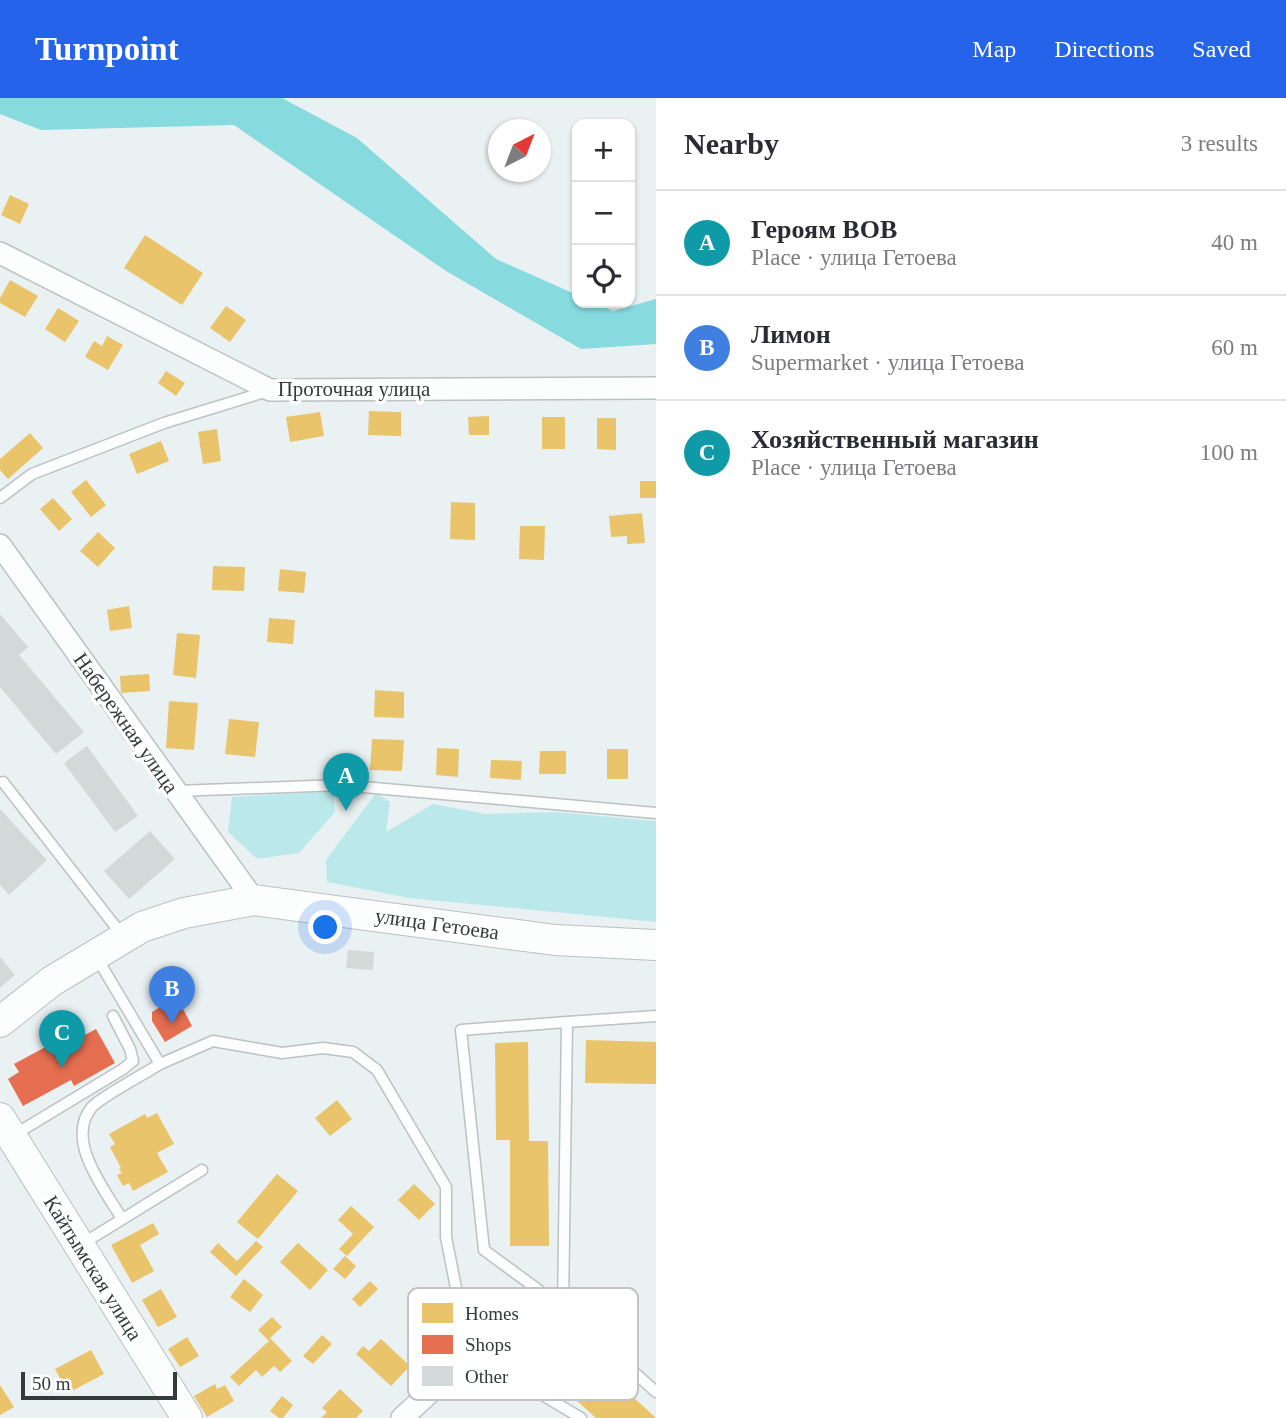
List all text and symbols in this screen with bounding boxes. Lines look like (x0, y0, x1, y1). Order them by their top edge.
text: Turnpoint (35, 31, 179, 67)
text: Map (972, 36, 1016, 62)
text: Directions (1054, 36, 1154, 62)
text: Saved (1192, 36, 1251, 62)
north arrow (488, 119, 551, 182)
map controls (572, 119, 635, 308)
button: + (572, 119, 635, 182)
text: Nearby (684, 127, 779, 160)
text: 3 results (1181, 131, 1258, 156)
button: − (572, 182, 635, 245)
text: Героям ВОВ (751, 215, 897, 244)
text: A (699, 230, 715, 255)
text: 40 m (1211, 230, 1258, 255)
button: locate (572, 245, 635, 308)
text: Place · улица Гетоева (751, 245, 957, 270)
text: Лимон (751, 320, 831, 349)
text: B (699, 335, 715, 360)
text: 60 m (1211, 335, 1258, 360)
text: Supermarket · улица Гетоева (751, 350, 1024, 375)
street label: Проточная улица (278, 377, 431, 401)
text: Хозяйственный магазин (751, 425, 1039, 454)
text: C (699, 440, 715, 465)
text: 100 m (1200, 440, 1258, 465)
text: Place · улица Гетоева (751, 455, 957, 480)
street label: Набережная улица (69, 648, 184, 798)
pin: A (323, 753, 369, 811)
street label: улица Гетоева (373, 903, 501, 945)
your location (308, 910, 342, 944)
pin: B (149, 966, 195, 1024)
pin: C (39, 1010, 85, 1068)
street label: Кайтымская улица (39, 1191, 148, 1345)
legend (408, 1288, 638, 1400)
text: Homes (465, 1303, 519, 1324)
text: Shops (465, 1334, 511, 1355)
text: Other (465, 1366, 509, 1387)
scale bar (21, 1369, 177, 1401)
text: 50 m (32, 1373, 71, 1394)

